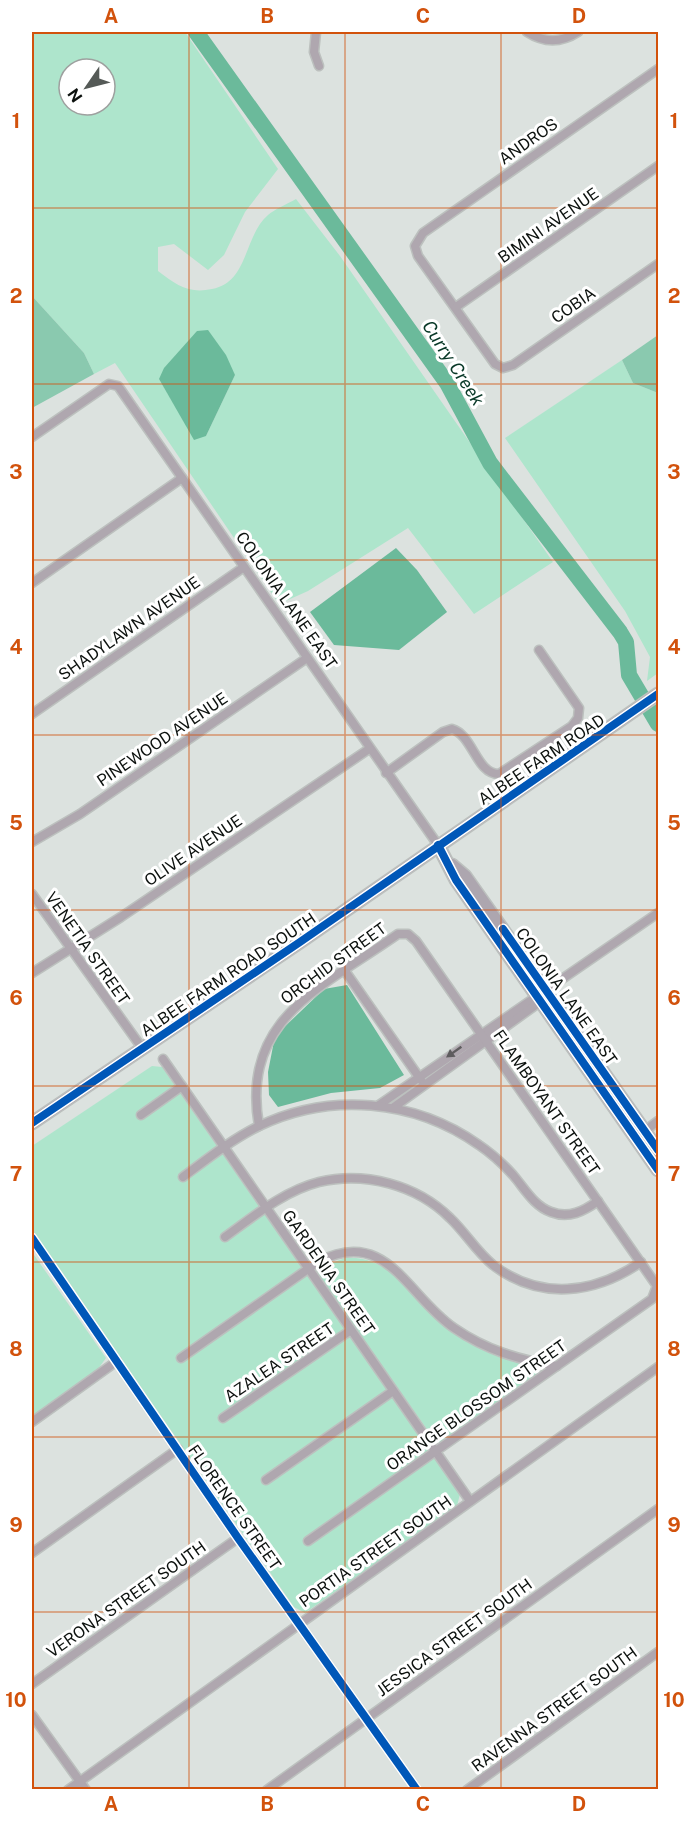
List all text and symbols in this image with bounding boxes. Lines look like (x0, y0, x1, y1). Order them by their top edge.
text: A (104, 4, 118, 28)
text: B (260, 4, 274, 28)
text: C (416, 4, 430, 28)
text: D (572, 4, 586, 28)
north arrow (57, 57, 117, 117)
text: N (64, 85, 86, 106)
text: 1 (12, 109, 20, 133)
text: 1 (670, 109, 678, 133)
street label: ANDROS (495, 114, 561, 169)
street label: BIMINI AVENUE (495, 184, 602, 267)
street label: COBIA (548, 283, 599, 327)
text: 2 (10, 284, 22, 308)
text: 2 (668, 284, 680, 308)
water label: Curry Creek (418, 316, 489, 410)
text: 3 (9, 460, 23, 484)
text: 3 (667, 460, 681, 484)
street label: COLONIA LANE EAST (232, 528, 341, 673)
street label: SHADYLAWN AVENUE (55, 572, 204, 684)
text: 4 (9, 635, 23, 659)
text: 4 (667, 635, 681, 659)
street label: PINEWOOD AVENUE (93, 689, 231, 790)
street label: ALBEE FARM ROAD (474, 710, 608, 809)
text: 5 (9, 811, 23, 835)
street label: OLIVE AVENUE (141, 811, 246, 890)
text: 5 (667, 811, 681, 835)
street label: VENETIA STREET (42, 888, 134, 1009)
street label: ALBEE FARM ROAD SOUTH (137, 909, 319, 1040)
street label: ORCHID STREET (277, 918, 390, 1008)
street label: COLONIA LANE EAST (512, 924, 621, 1069)
text: 6 (9, 986, 23, 1010)
text: 6 (667, 986, 681, 1010)
street label: FLAMBOYANT STREET (489, 1026, 604, 1179)
one-way arrow (447, 1046, 463, 1058)
text: 7 (10, 1162, 22, 1186)
text: 7 (668, 1162, 680, 1186)
street label: GARDENIA STREET (279, 1206, 379, 1339)
street label: AZALEA STREET (221, 1319, 338, 1406)
street label: ORANGE BLOSSOM STREET (383, 1336, 570, 1475)
text: 8 (9, 1337, 23, 1361)
text: 8 (667, 1337, 681, 1361)
street label: FLORENCE STREET (184, 1441, 285, 1574)
street label: PORTIA STREET SOUTH (296, 1492, 455, 1611)
text: 9 (9, 1513, 23, 1537)
text: 9 (667, 1513, 681, 1537)
street label: VERONA STREET SOUTH (43, 1537, 210, 1662)
street label: JESSICA STREET SOUTH (373, 1575, 536, 1700)
street label: RAVENNA STREET SOUTH (468, 1643, 641, 1776)
text: 10 (5, 1688, 27, 1712)
text: 10 (663, 1688, 685, 1712)
text: A (104, 1792, 118, 1816)
text: B (260, 1792, 274, 1816)
text: C (416, 1792, 430, 1816)
text: D (572, 1792, 586, 1816)

